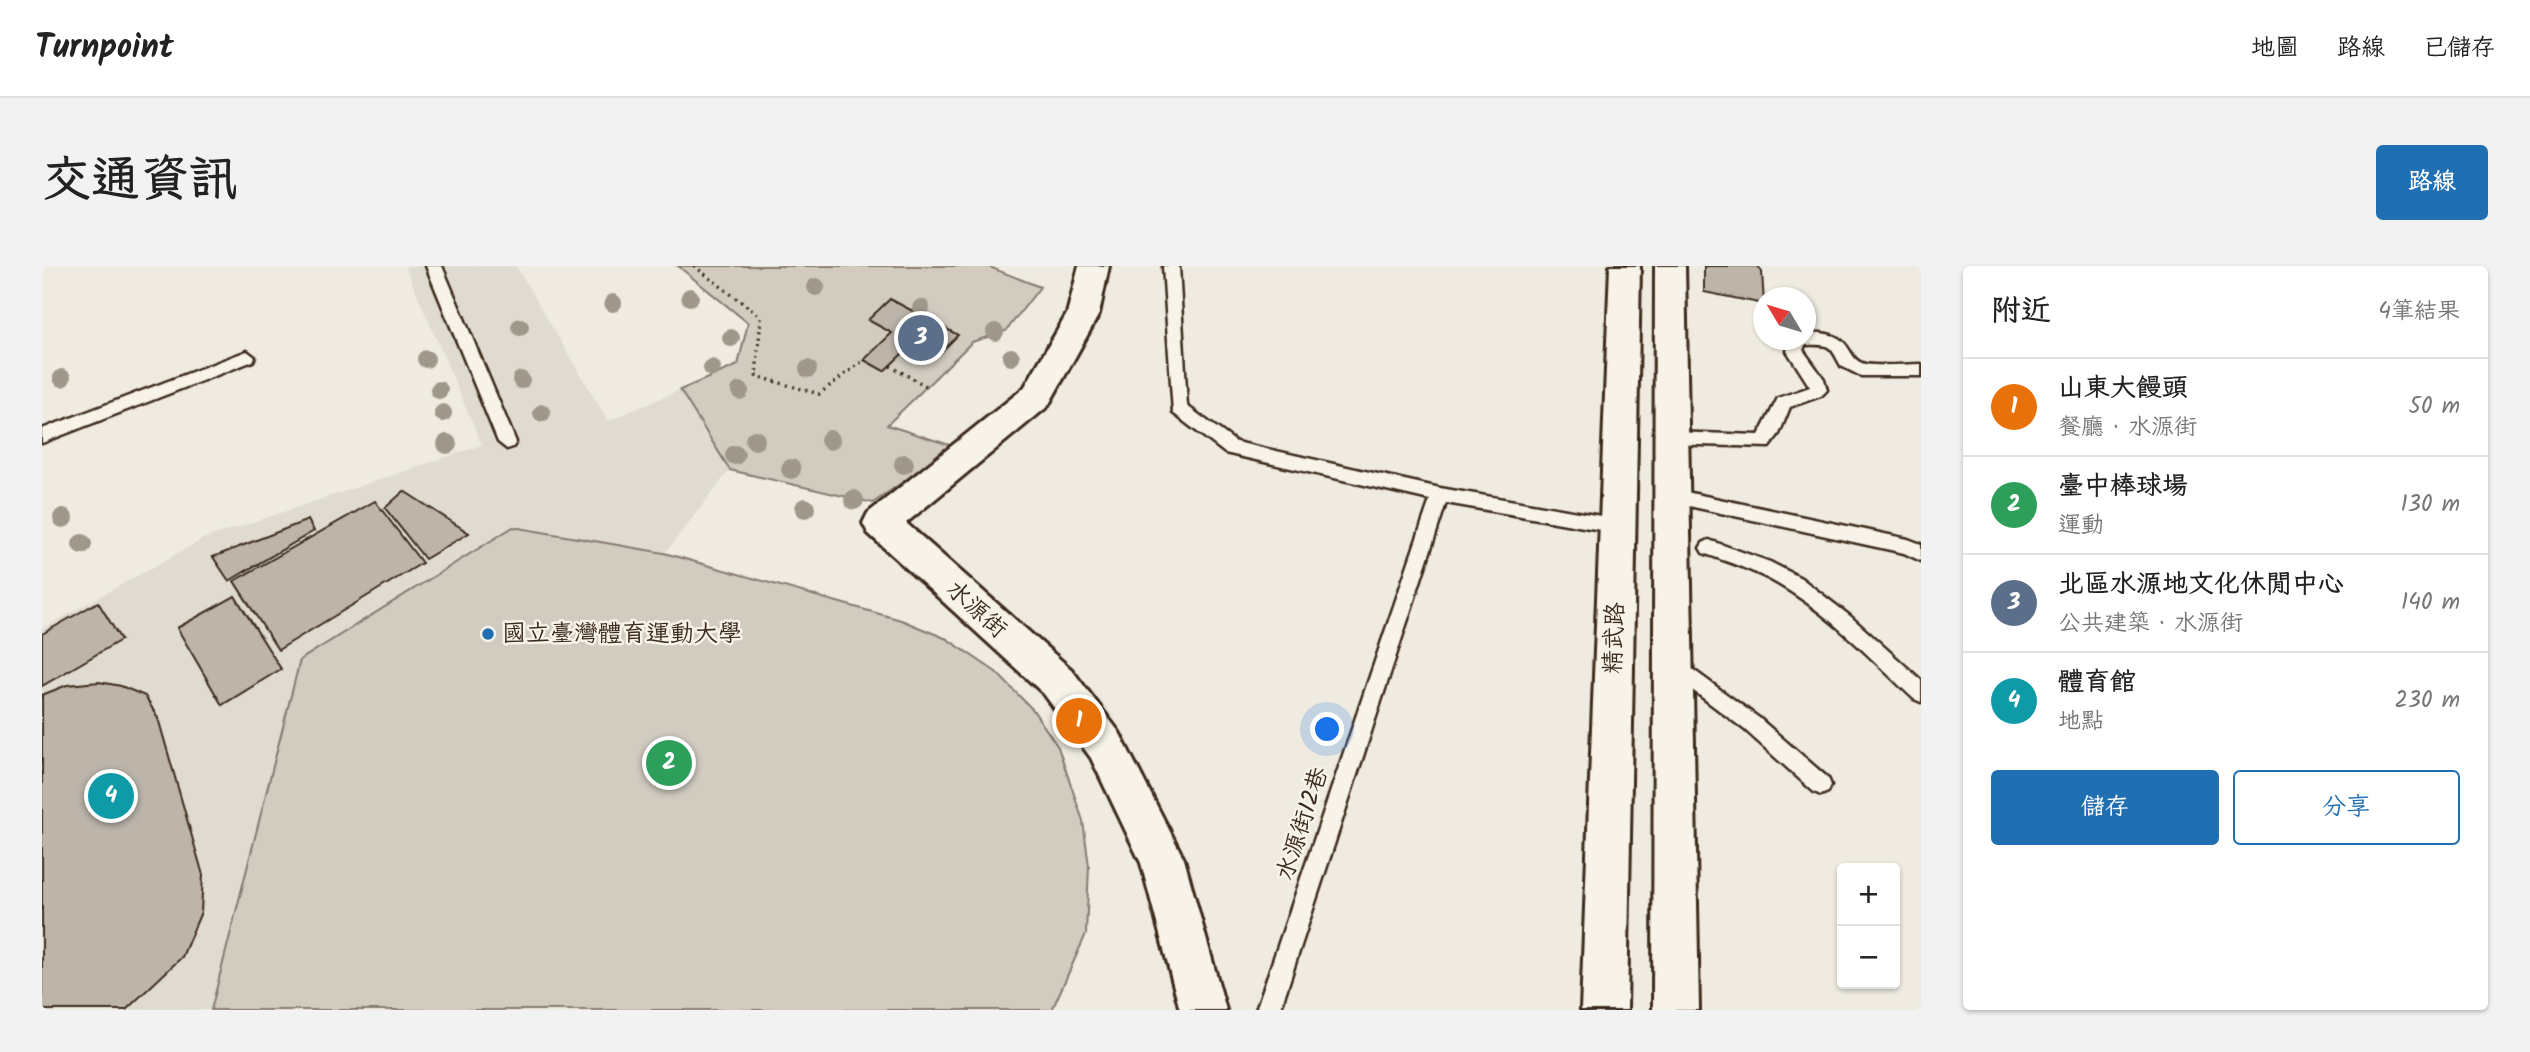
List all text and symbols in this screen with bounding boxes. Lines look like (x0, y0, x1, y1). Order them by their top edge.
text: Turnpoint (35, 22, 174, 75)
text: 地圖 (2251, 29, 2299, 68)
text: 路線 (2337, 29, 2385, 68)
text: 已儲存 (2423, 29, 2495, 68)
text: 交通資訊 (42, 143, 238, 221)
button: 路線 (2376, 145, 2488, 220)
north arrow (1753, 287, 1816, 350)
text: 附近 (1991, 288, 2051, 336)
text: 4筆結果 (2378, 294, 2460, 330)
pin: 3 (898, 312, 944, 364)
text: 山東大饅頭 (2058, 368, 2188, 410)
text: 1 (2011, 389, 2017, 425)
text: 50 m (2409, 389, 2460, 425)
text: 餐廳 · 水源街 (2058, 410, 2197, 446)
text: 臺中棒球場 (2058, 466, 2188, 508)
text: 2 (2007, 487, 2021, 523)
text: 130 m (2401, 487, 2460, 523)
text: 運動 (2058, 508, 2104, 544)
text: 北區水源地文化休閒中心 (2058, 564, 2344, 606)
street label: 水源街 (936, 571, 1016, 649)
text: 3 (2008, 585, 2020, 621)
text: 140 m (2401, 585, 2460, 621)
street label: 精武路 (1594, 601, 1636, 675)
text: 公共建築 · 水源街 (2058, 606, 2243, 642)
place label: 國立臺灣體育運動大學 (502, 615, 742, 654)
marker: 國立臺灣體育運動大學 (480, 626, 496, 642)
text: 體育館 (2058, 662, 2136, 704)
text: 4 (2008, 683, 2020, 719)
text: 230 m (2394, 683, 2460, 719)
pin: 1 (1056, 695, 1102, 747)
text: 地點 (2058, 704, 2104, 740)
your location (1310, 712, 1344, 746)
pin: 2 (646, 737, 692, 789)
street label: 水源街12巷 (1266, 762, 1340, 886)
pin: 4 (88, 770, 134, 822)
button: 儲存 (1991, 770, 2219, 845)
button: 分享 (2233, 770, 2460, 845)
map controls (1837, 863, 1900, 989)
button: + (1837, 863, 1900, 926)
button: − (1837, 926, 1900, 989)

